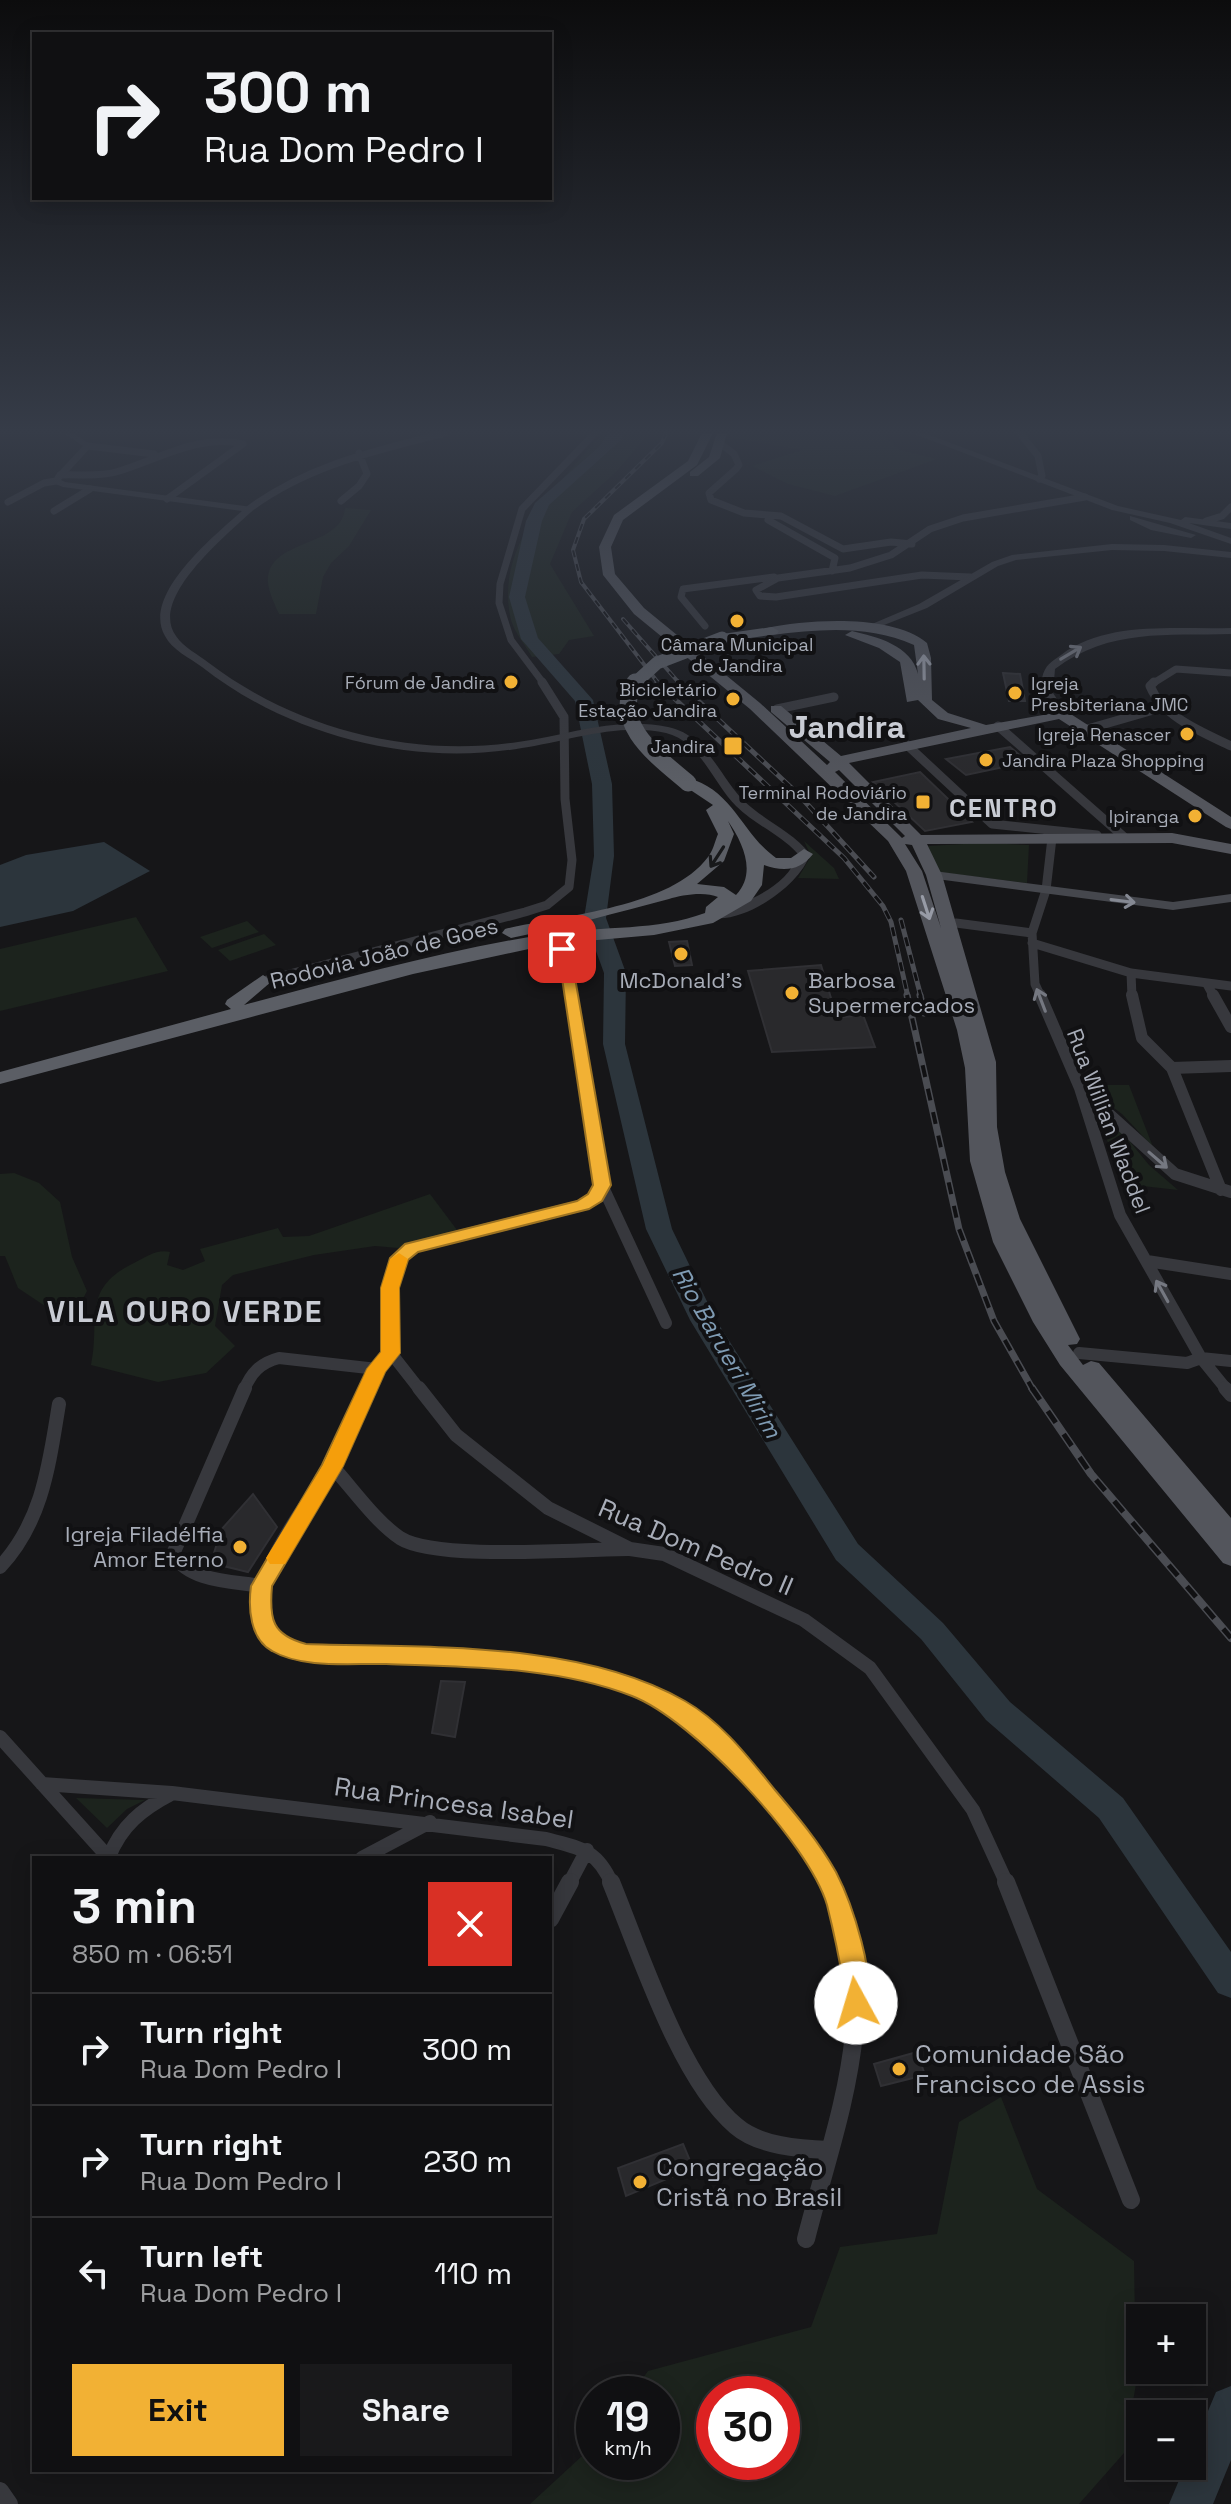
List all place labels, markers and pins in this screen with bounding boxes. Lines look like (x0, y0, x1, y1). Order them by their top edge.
marker: Câmara Municipal de Jandira (728, 612, 746, 630)
place label: Câmara Municipal de Jandira (661, 633, 813, 677)
place label: Fórum de Jandira (345, 671, 495, 694)
place label: Igreja Presbiteriana JMC (1031, 672, 1188, 716)
marker: Fórum de Jandira (502, 673, 520, 691)
place label: Bicicletário Estação Jandira (578, 678, 717, 722)
marker: Igreja Presbiteriana JMC (1006, 684, 1024, 702)
marker: Bicicletário Estação Jandira (724, 690, 742, 708)
place label: Igreja Renascer (1037, 723, 1171, 746)
marker: Igreja Renascer (1178, 725, 1196, 743)
place label: Jandira (651, 735, 715, 758)
marker: Jandira (722, 735, 744, 757)
place label: Jandira Plaza Shopping (1002, 749, 1204, 772)
marker: Jandira Plaza Shopping (977, 751, 995, 769)
place label: Terminal Rodoviário de Jandira (739, 781, 907, 825)
marker: Terminal Rodoviário de Jandira (914, 793, 932, 811)
place label: Ipiranga (1109, 805, 1179, 828)
marker: Ipiranga (1186, 807, 1204, 825)
pin (528, 915, 596, 983)
marker: McDonald's (672, 945, 690, 963)
place label: McDonald's (619, 966, 743, 994)
place label: Barbosa Supermercados (808, 966, 975, 1019)
marker: Barbosa Supermercados (783, 984, 801, 1002)
place label: Igreja Filadélfia Amor Eterno (65, 1520, 224, 1573)
marker: Igreja Filadélfia Amor Eterno (231, 1538, 249, 1556)
place label: Comunidade São Francisco de Assis (915, 2037, 1146, 2101)
marker: Comunidade São Francisco de Assis (890, 2060, 908, 2078)
place label: Congregação Cristã no Brasil (656, 2150, 842, 2214)
marker: Congregação Cristã no Brasil (631, 2173, 649, 2191)

